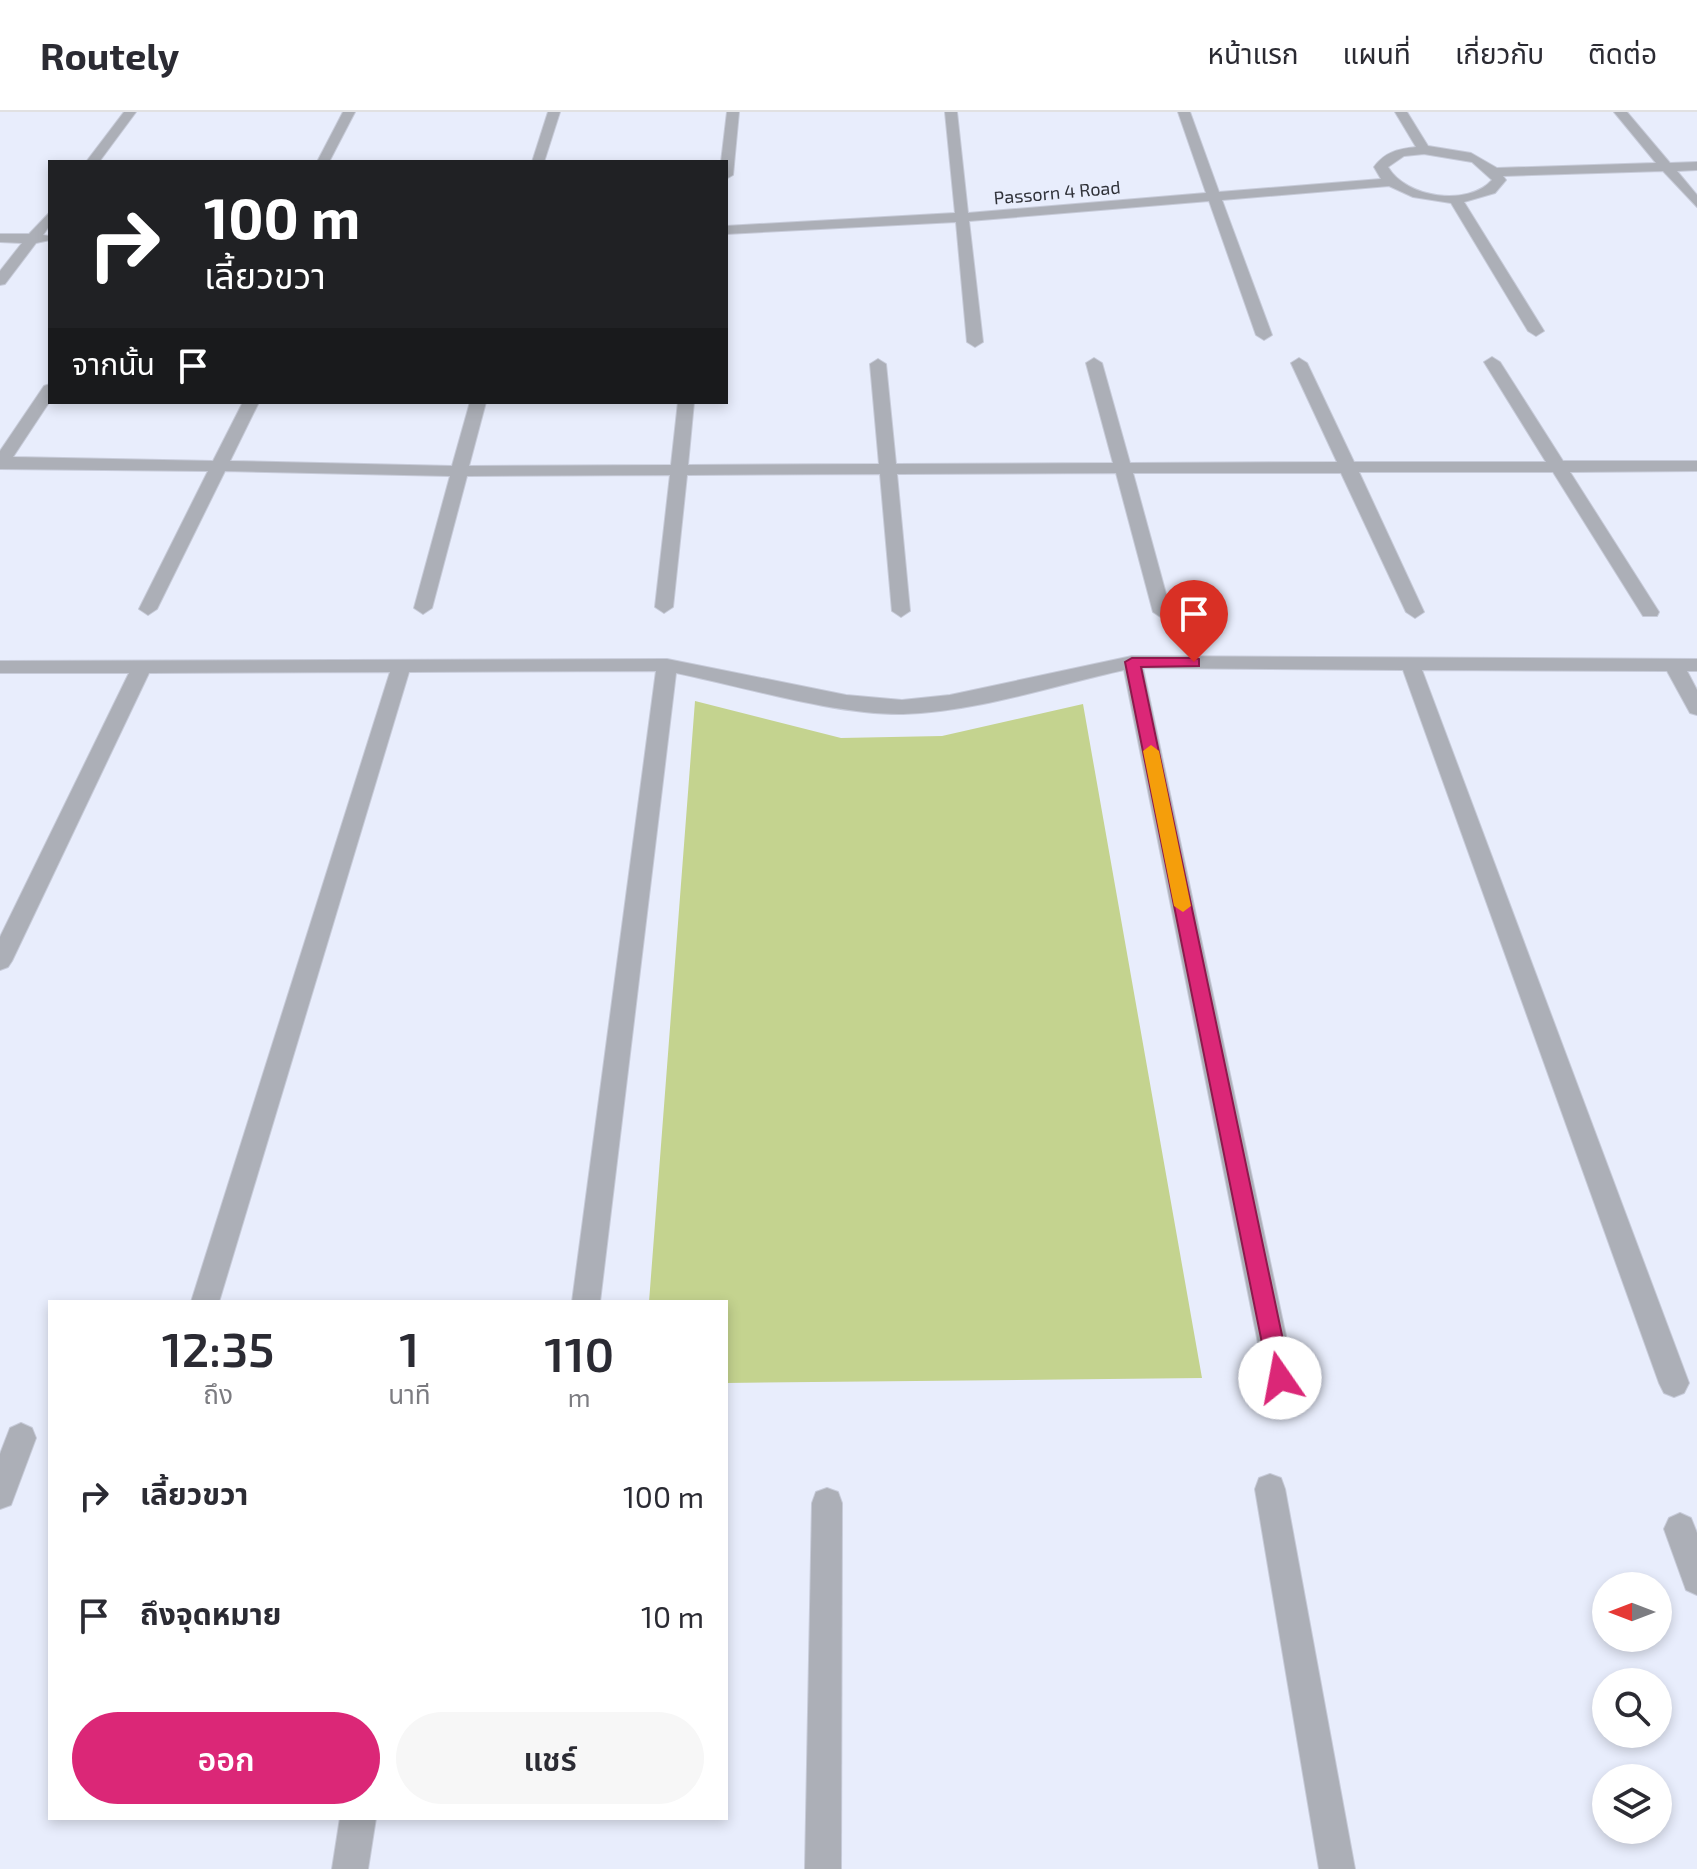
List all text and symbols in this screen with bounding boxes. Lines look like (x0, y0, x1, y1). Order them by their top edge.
text: Routely (40, 32, 179, 78)
text: หน้าแรก (1208, 36, 1299, 70)
text: แผนที่ (1343, 36, 1411, 70)
text: เกี่ยวกับ (1455, 36, 1544, 70)
text: ติดต่อ (1588, 36, 1657, 70)
street label: Passorn 4 Road (993, 175, 1121, 209)
text: 100 m (204, 183, 360, 250)
icon: right (72, 192, 176, 296)
text: เลี้ยวขวา (204, 253, 326, 296)
icon: arrive (171, 344, 215, 388)
text: จากนั้น (72, 345, 155, 381)
pin (1160, 580, 1228, 662)
icon: arrive (1172, 592, 1216, 636)
text: 12:35 (162, 1319, 274, 1377)
text: 1 (399, 1319, 419, 1377)
text: 110 (544, 1324, 614, 1382)
position arrow (1238, 1336, 1322, 1420)
text: ถึง (203, 1378, 233, 1409)
text: นาที (388, 1378, 431, 1409)
text: m (568, 1381, 591, 1412)
icon: right (72, 1474, 116, 1518)
text: เลี้ยวขวา (140, 1475, 248, 1511)
text: 100 m (623, 1478, 704, 1514)
north arrow (1592, 1572, 1672, 1652)
map controls (1592, 1572, 1672, 1844)
icon: arrive (72, 1594, 116, 1638)
text: ถึงจุดหมาย (140, 1595, 281, 1631)
text: 10 m (641, 1598, 704, 1634)
button: search (1592, 1668, 1672, 1748)
button: ออก (72, 1712, 380, 1804)
button: แชร์ (396, 1712, 704, 1804)
button: layers (1592, 1764, 1672, 1844)

